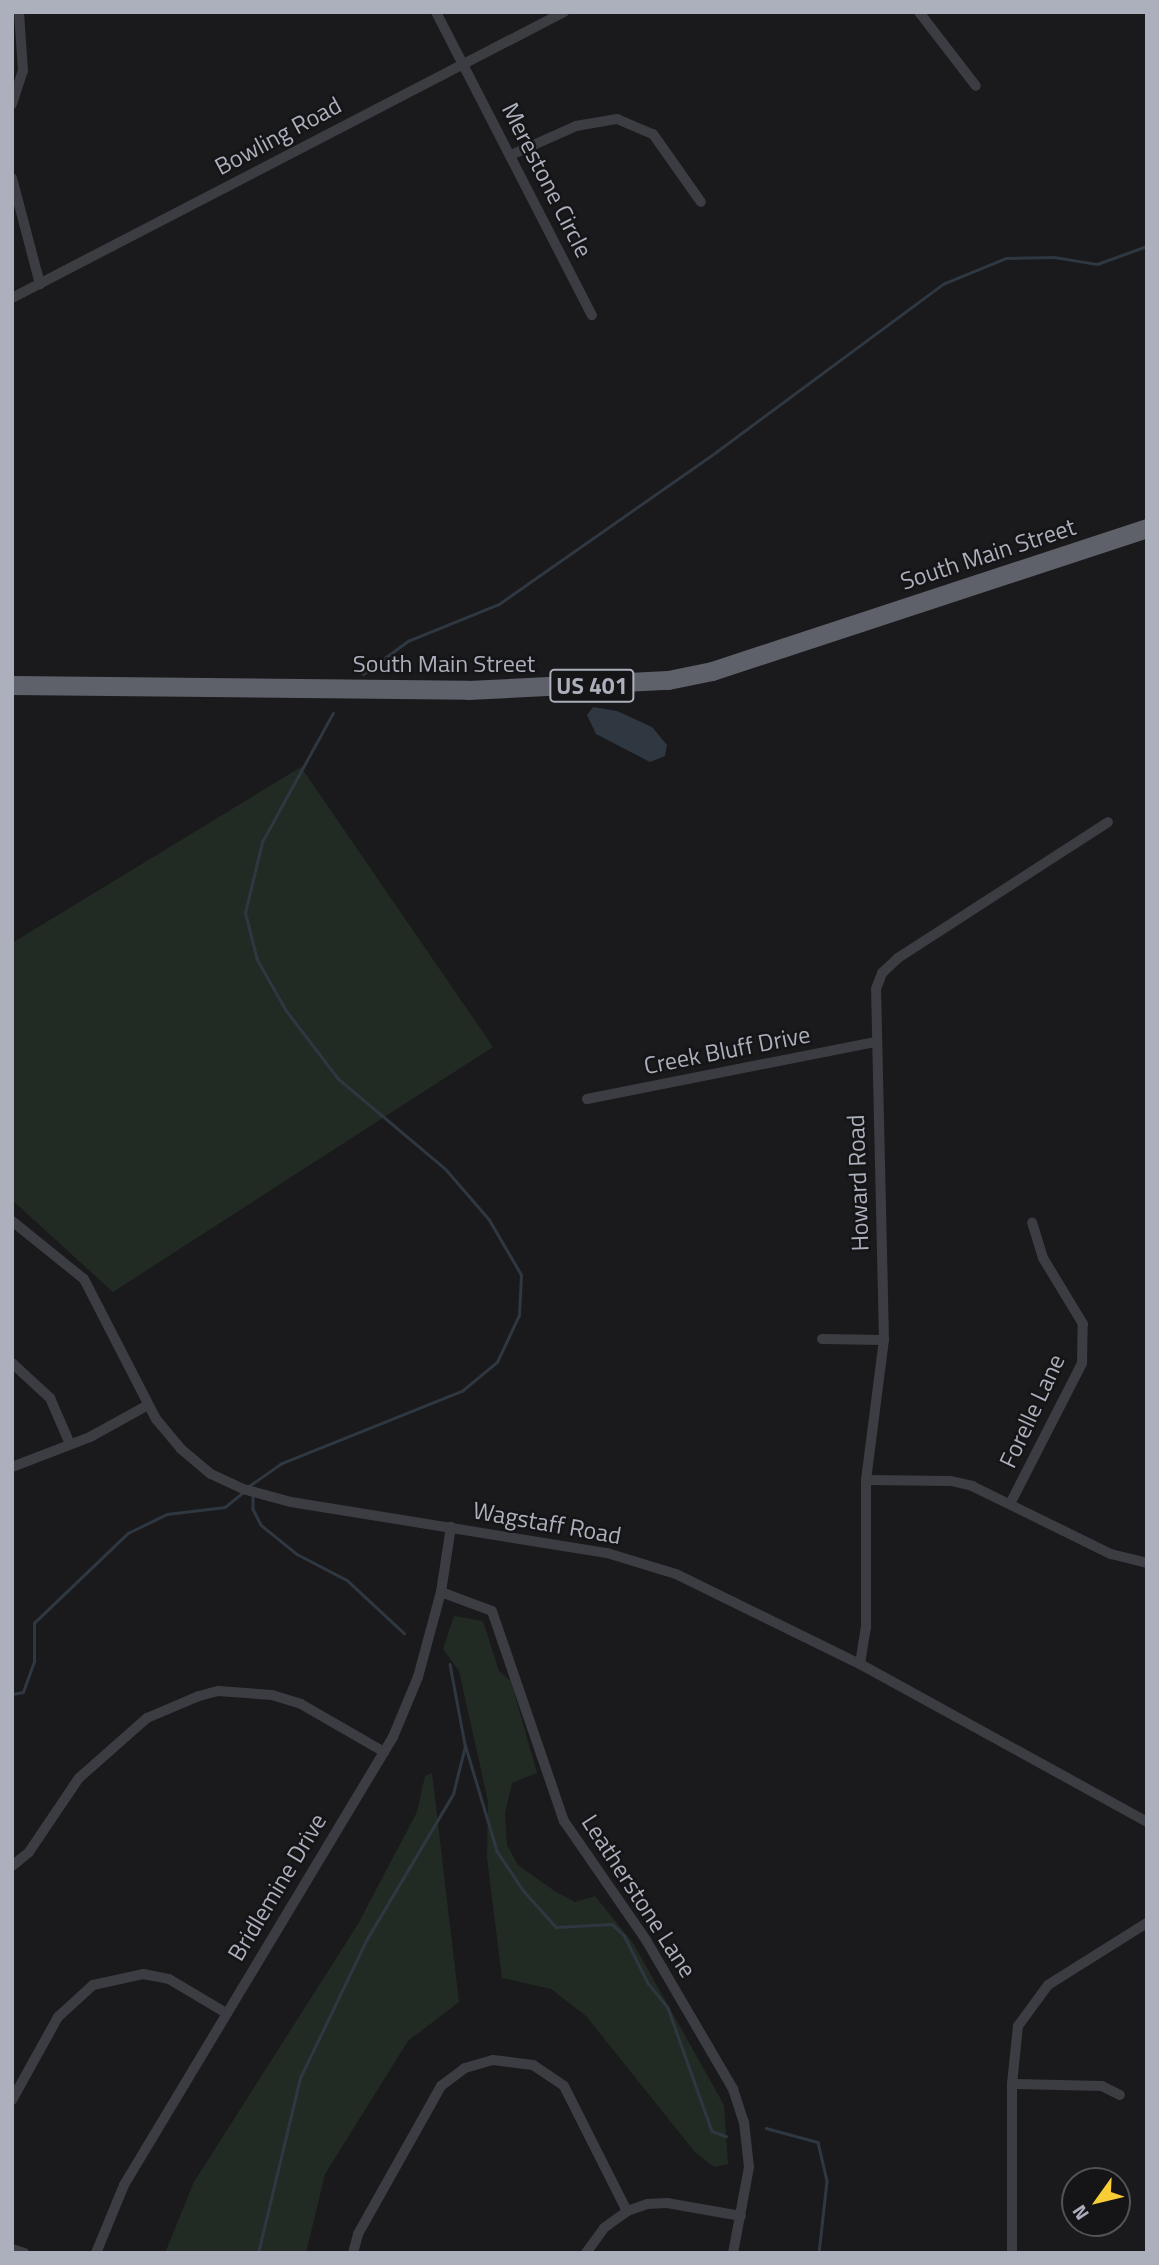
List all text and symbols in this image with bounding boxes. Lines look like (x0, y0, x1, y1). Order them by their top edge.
street label: Bowling Road (210, 91, 346, 181)
street label: Merestone Circle (496, 98, 598, 262)
street label: South Main Street (897, 512, 1079, 596)
street label: South Main Street (353, 650, 535, 678)
road number: US 401 (548, 666, 636, 706)
street label: Creek Bluff Drive (641, 1020, 813, 1080)
street label: Howard Road (841, 1114, 875, 1252)
street label: Forelle Lane (993, 1350, 1071, 1472)
street label: Wagstaff Road (471, 1496, 623, 1550)
street label: Bridlemine Drive (222, 1808, 332, 1966)
street label: Leatherstone Lane (576, 1809, 702, 1983)
north arrow (1061, 2167, 1131, 2237)
text: N (1064, 2199, 1096, 2226)

